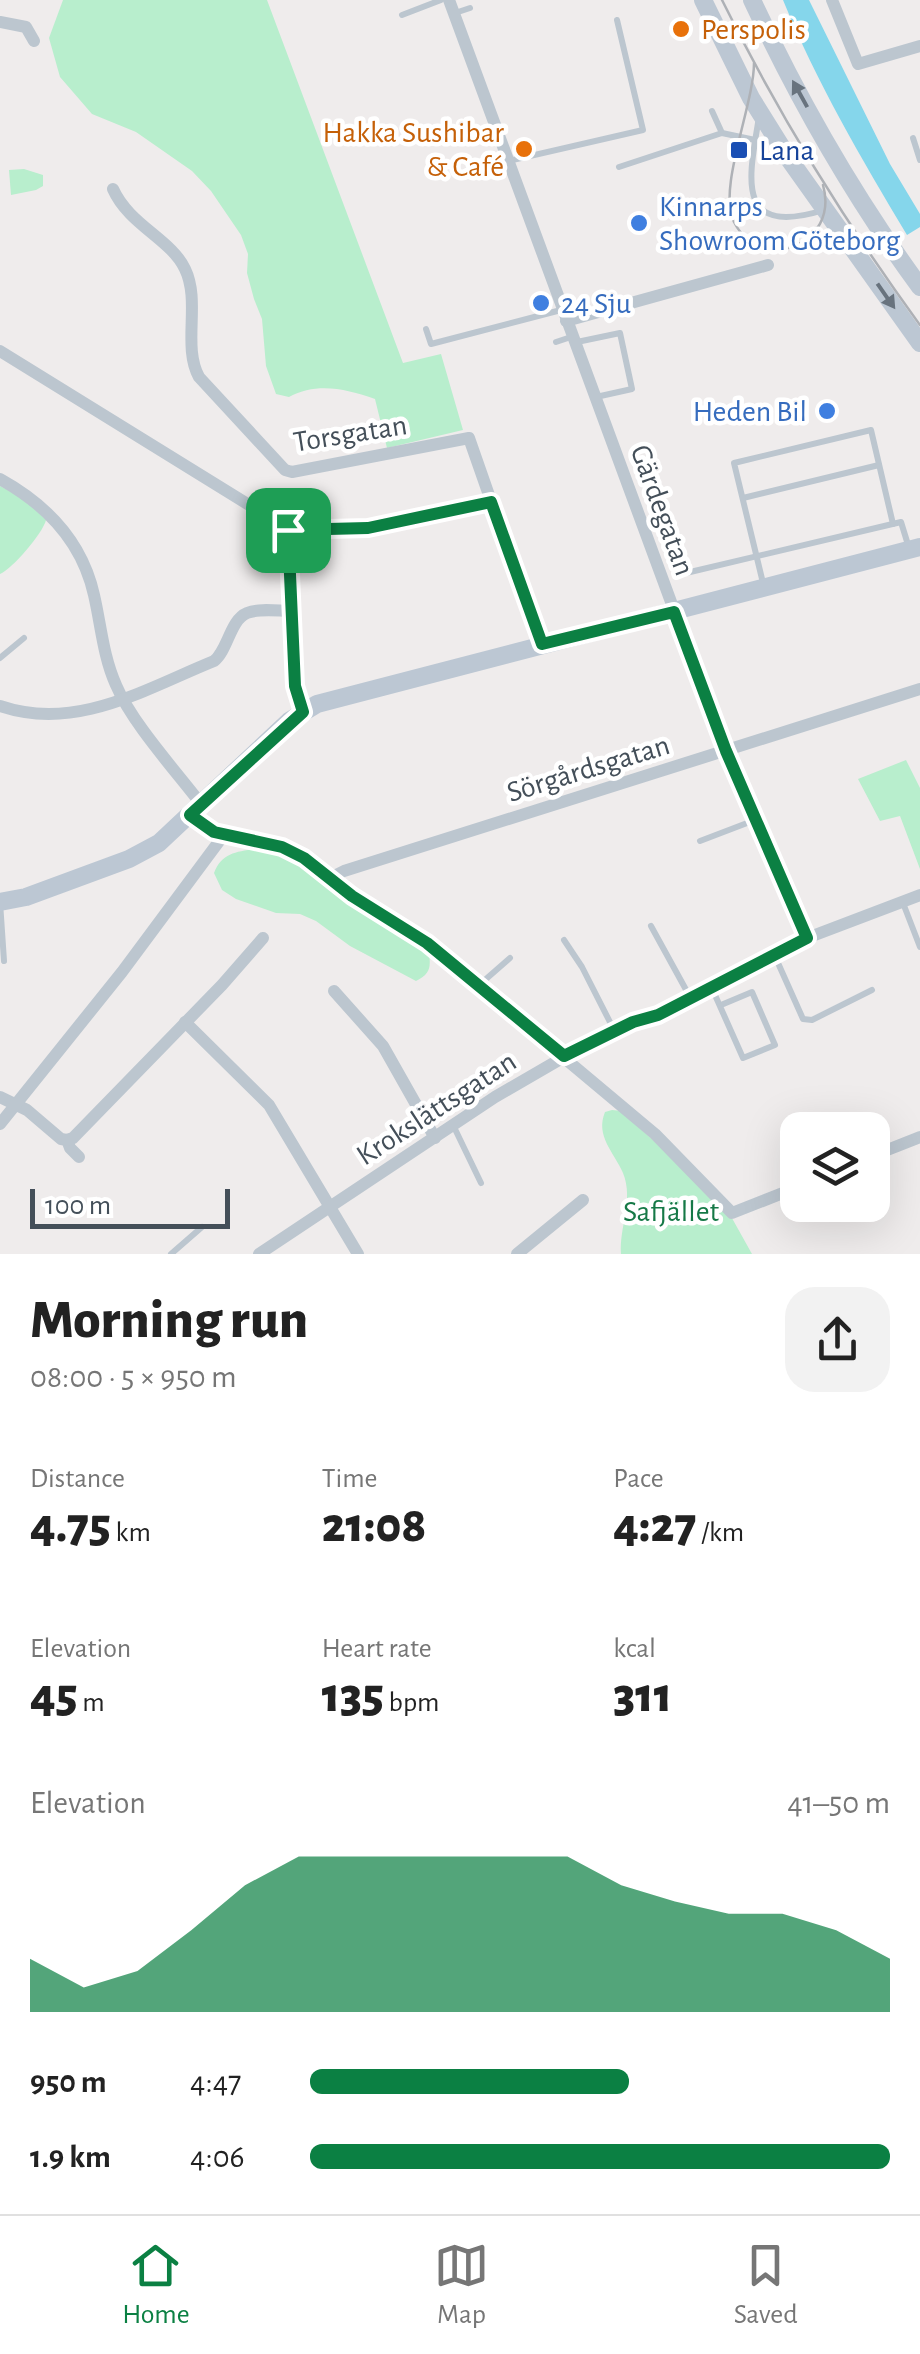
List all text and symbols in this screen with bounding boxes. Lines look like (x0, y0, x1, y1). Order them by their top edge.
place label: Perspolis (701, 15, 806, 45)
marker: Perspolis (670, 18, 692, 40)
one-way arrow (791, 80, 809, 108)
place label: Hakka Sushibar & Café (323, 118, 504, 182)
place label: Lana (759, 136, 814, 166)
marker: Hakka Sushibar & Café (513, 138, 535, 160)
marker: Lana (728, 139, 750, 161)
place label: Kinnarps Showroom Göteborg (659, 192, 900, 256)
marker: Kinnarps Showroom Göteborg (628, 212, 650, 234)
one-way arrow (876, 283, 895, 310)
place label: 24 Sju (561, 289, 631, 319)
marker: 24 Sju (530, 292, 552, 314)
place label: Heden Bil (693, 397, 807, 427)
marker: Heden Bil (816, 400, 838, 422)
street label: Torsgatan (291, 410, 409, 458)
street label: Gärdegatan (625, 441, 700, 580)
pin (246, 488, 331, 573)
icon: arrive (261, 503, 316, 558)
street label: Sörgårdsgatan (503, 730, 673, 808)
street label: Krokslättsgatan (351, 1046, 522, 1171)
map controls (780, 1112, 890, 1222)
button: layers (780, 1112, 890, 1222)
scale bar (30, 1184, 230, 1228)
text: 100 m (45, 1192, 111, 1220)
park label: Safjället (623, 1197, 720, 1227)
button: share (785, 1287, 890, 1392)
text: Morning run (30, 1293, 308, 1348)
text: 08:00 · 5 × 950 m (30, 1361, 237, 1393)
text: Distance (30, 1465, 125, 1493)
text: Time (322, 1465, 377, 1493)
text: Pace (613, 1465, 664, 1493)
text: 4.75 (30, 1501, 111, 1551)
text: 21:08 (322, 1501, 426, 1551)
text: 4:27 (613, 1501, 696, 1551)
text: km (111, 1519, 151, 1547)
text: /km (696, 1519, 744, 1547)
text: Elevation (30, 1635, 131, 1663)
text: Heart rate (322, 1635, 432, 1663)
text: kcal (613, 1635, 656, 1663)
text: 45 (30, 1671, 78, 1721)
text: 135 (322, 1671, 384, 1721)
text: 311 (613, 1671, 672, 1721)
text: m (78, 1689, 105, 1717)
text: bpm (384, 1689, 439, 1717)
text: Elevation (30, 1787, 146, 1819)
text: 41–50 m (787, 1787, 890, 1819)
text: 950 m (30, 2066, 107, 2098)
text: 4:47 (190, 2066, 241, 2098)
text: 1.9 km (30, 2141, 111, 2173)
text: 4:06 (190, 2141, 245, 2173)
tab: Home (122, 2238, 190, 2332)
tab: Map (434, 2238, 489, 2332)
tab: Saved (734, 2238, 798, 2332)

